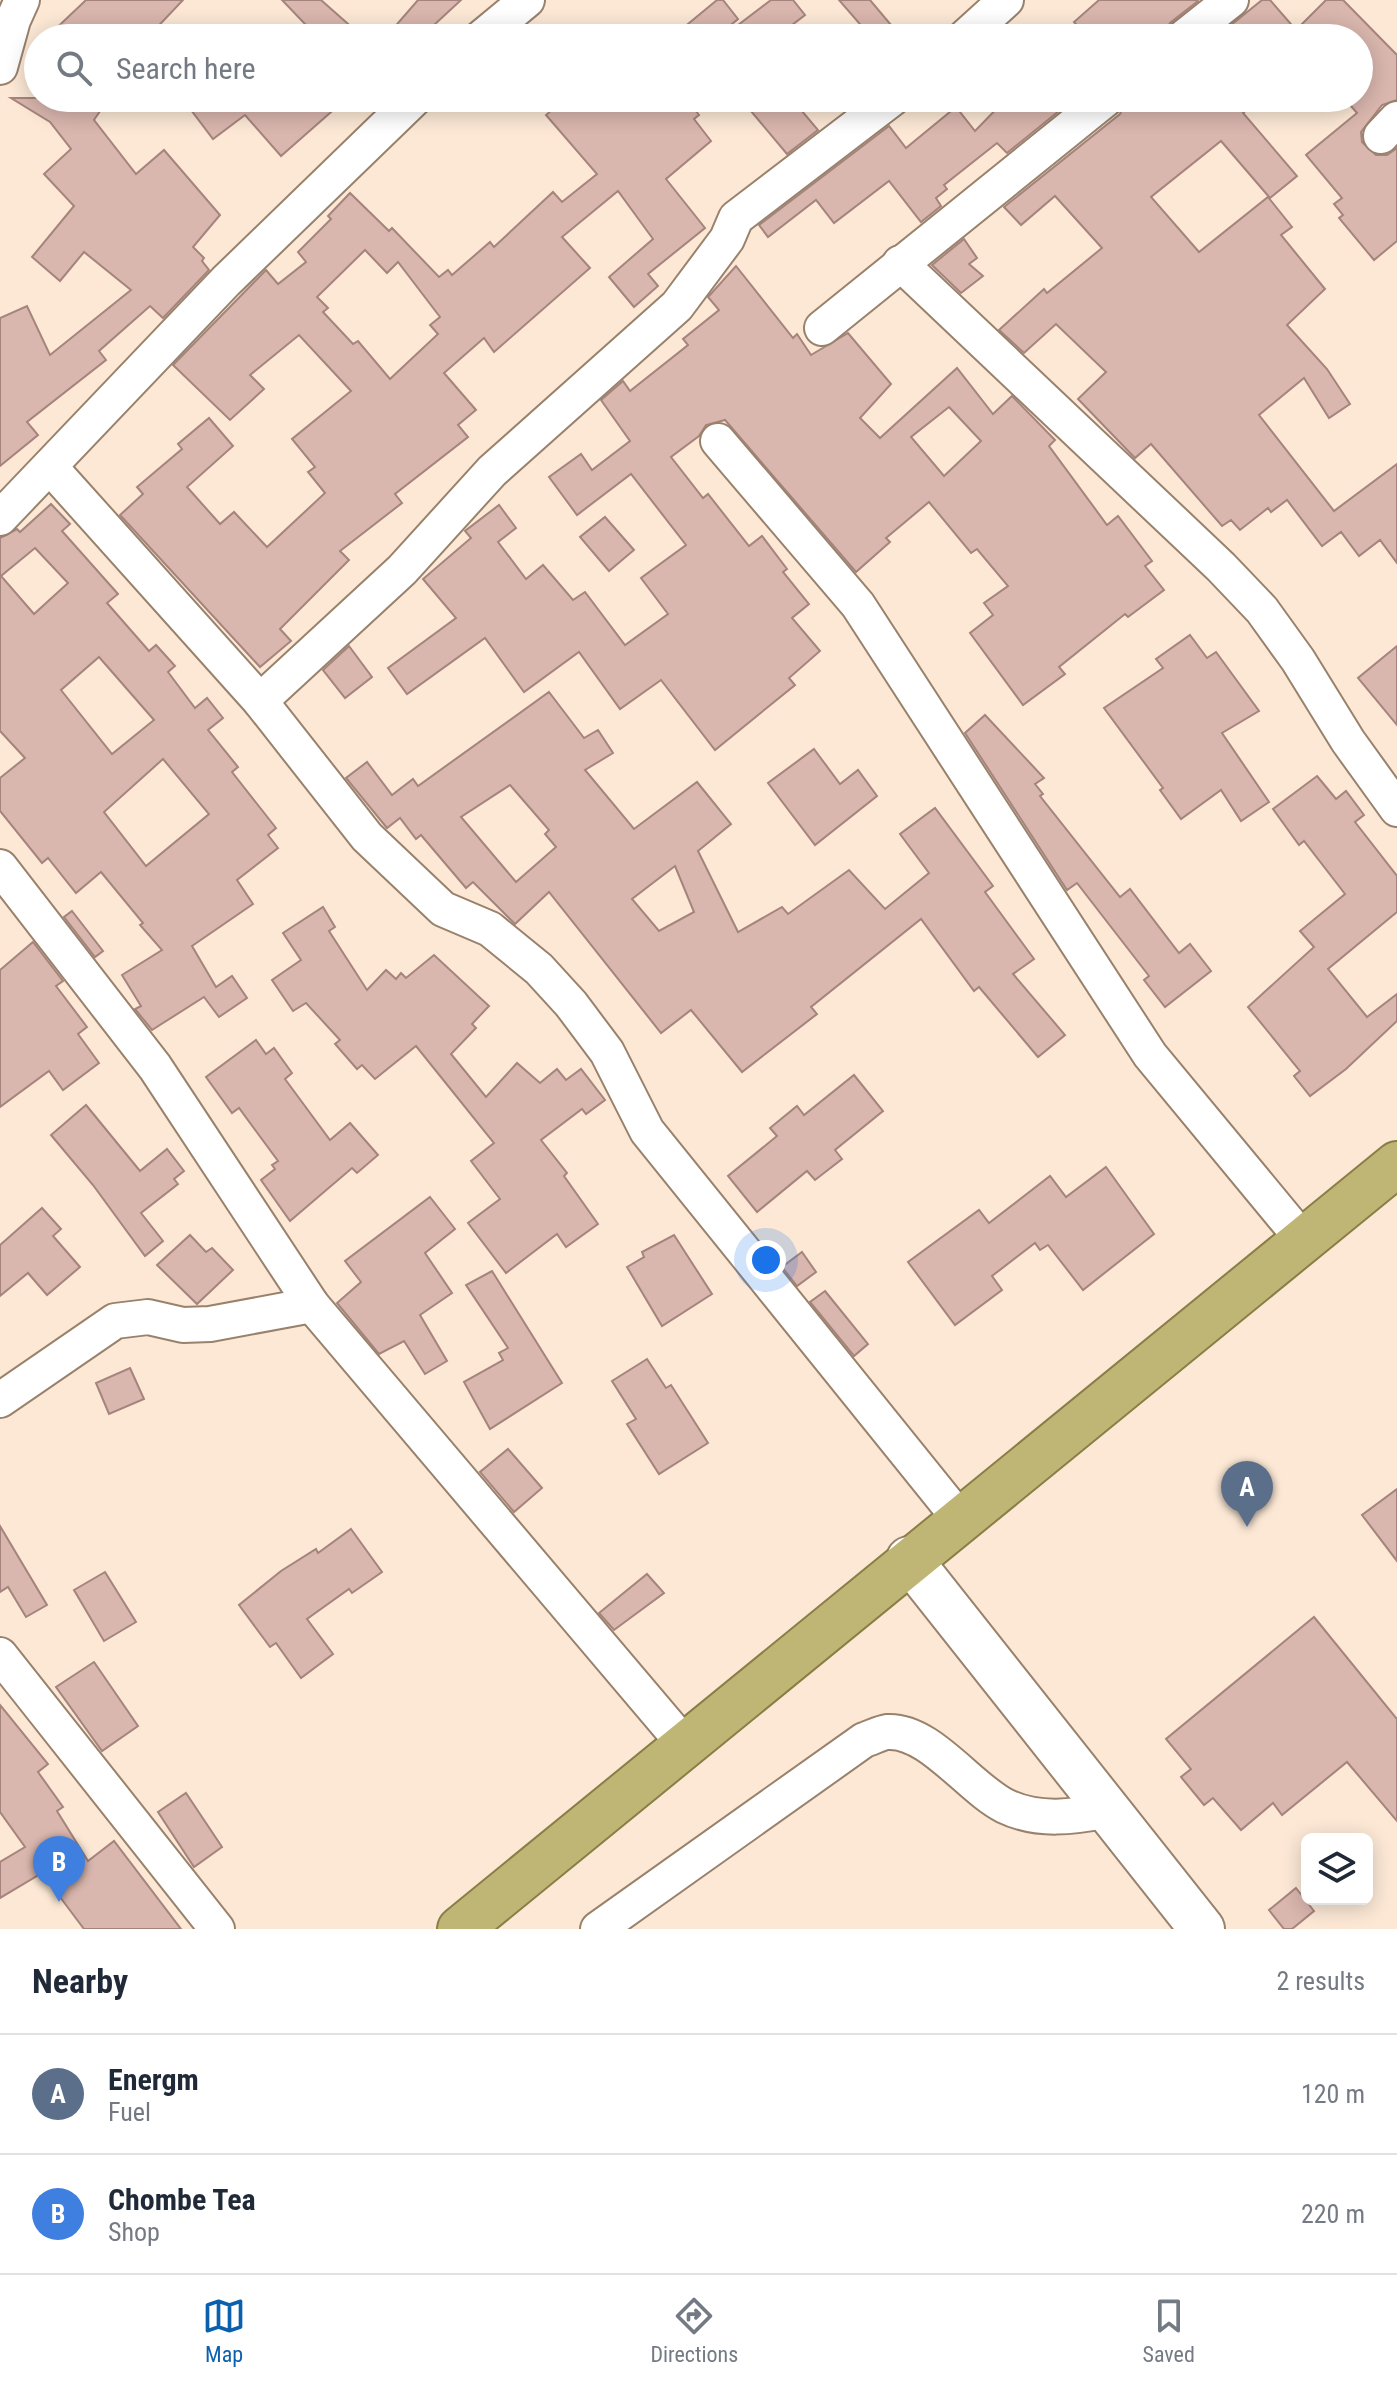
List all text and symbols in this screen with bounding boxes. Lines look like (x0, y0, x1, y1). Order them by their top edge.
search box (24, 24, 1373, 112)
icon: search (52, 46, 96, 90)
text: Search here (116, 51, 256, 86)
your location (746, 1240, 786, 1280)
pin: A (1221, 1461, 1273, 1527)
map controls (1301, 1833, 1373, 1905)
button: layers (1301, 1833, 1373, 1905)
pin: B (33, 1836, 85, 1902)
text: Nearby (32, 1961, 128, 2001)
text: 2 results (1276, 1966, 1365, 1996)
text: Energm (108, 2062, 199, 2097)
text: A (50, 2079, 66, 2109)
text: 120 m (1301, 2079, 1365, 2109)
text: Fuel (108, 2097, 151, 2127)
text: Chombe Tea (108, 2182, 256, 2217)
text: B (51, 2199, 65, 2229)
text: 220 m (1301, 2199, 1365, 2229)
text: Shop (108, 2217, 160, 2247)
tab: Map (202, 2294, 246, 2367)
tab: Directions (650, 2294, 738, 2367)
tab: Saved (1143, 2294, 1195, 2367)

